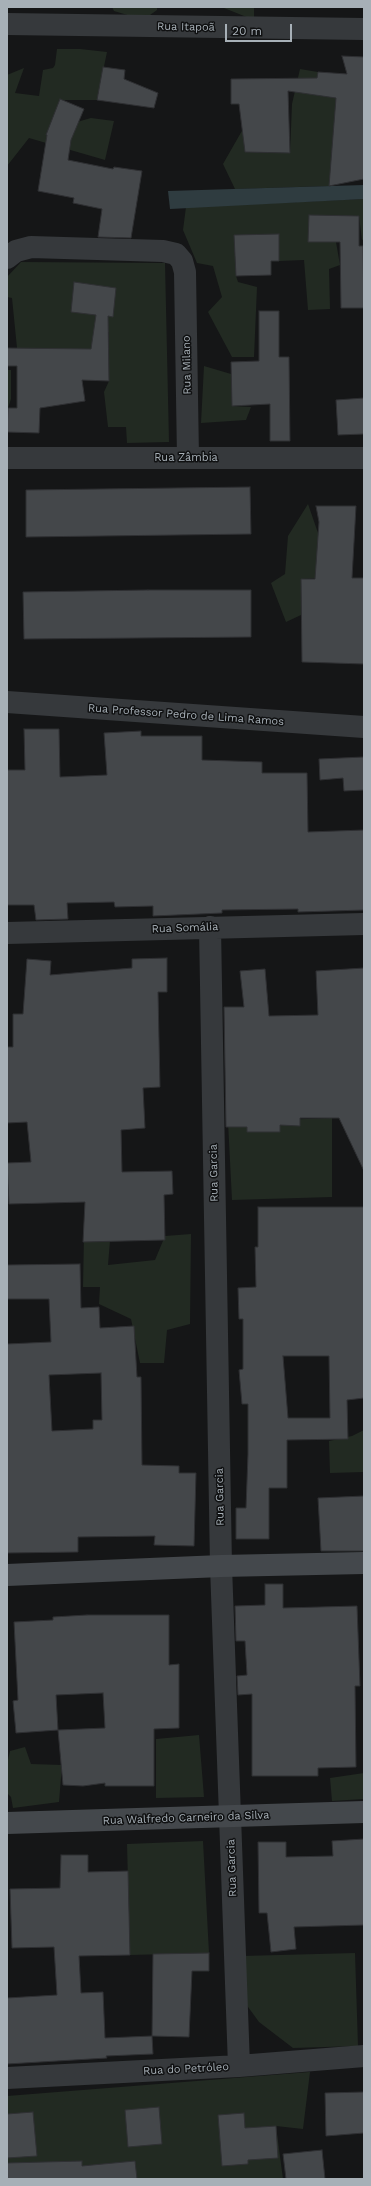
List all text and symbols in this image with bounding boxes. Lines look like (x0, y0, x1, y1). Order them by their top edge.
scale bar (227, 16, 294, 42)
street label: Rua Itapoã (157, 20, 215, 34)
text: 20 m (232, 24, 262, 38)
street label: Rua Milano (180, 335, 194, 395)
street label: Rua Zâmbia (154, 451, 218, 465)
street label: Rua Professor Pedro de Lima Ramos (88, 702, 284, 728)
street label: Rua Somália (151, 920, 219, 936)
street label: Rua Garcia (207, 1144, 221, 1202)
street label: Rua Garcia (213, 1468, 227, 1526)
street label: Rua Walfredo Carneiro da Silva (102, 1808, 270, 1828)
street label: Rua Garcia (224, 1839, 240, 1897)
street label: Rua do Petróleo (143, 2060, 229, 2078)

